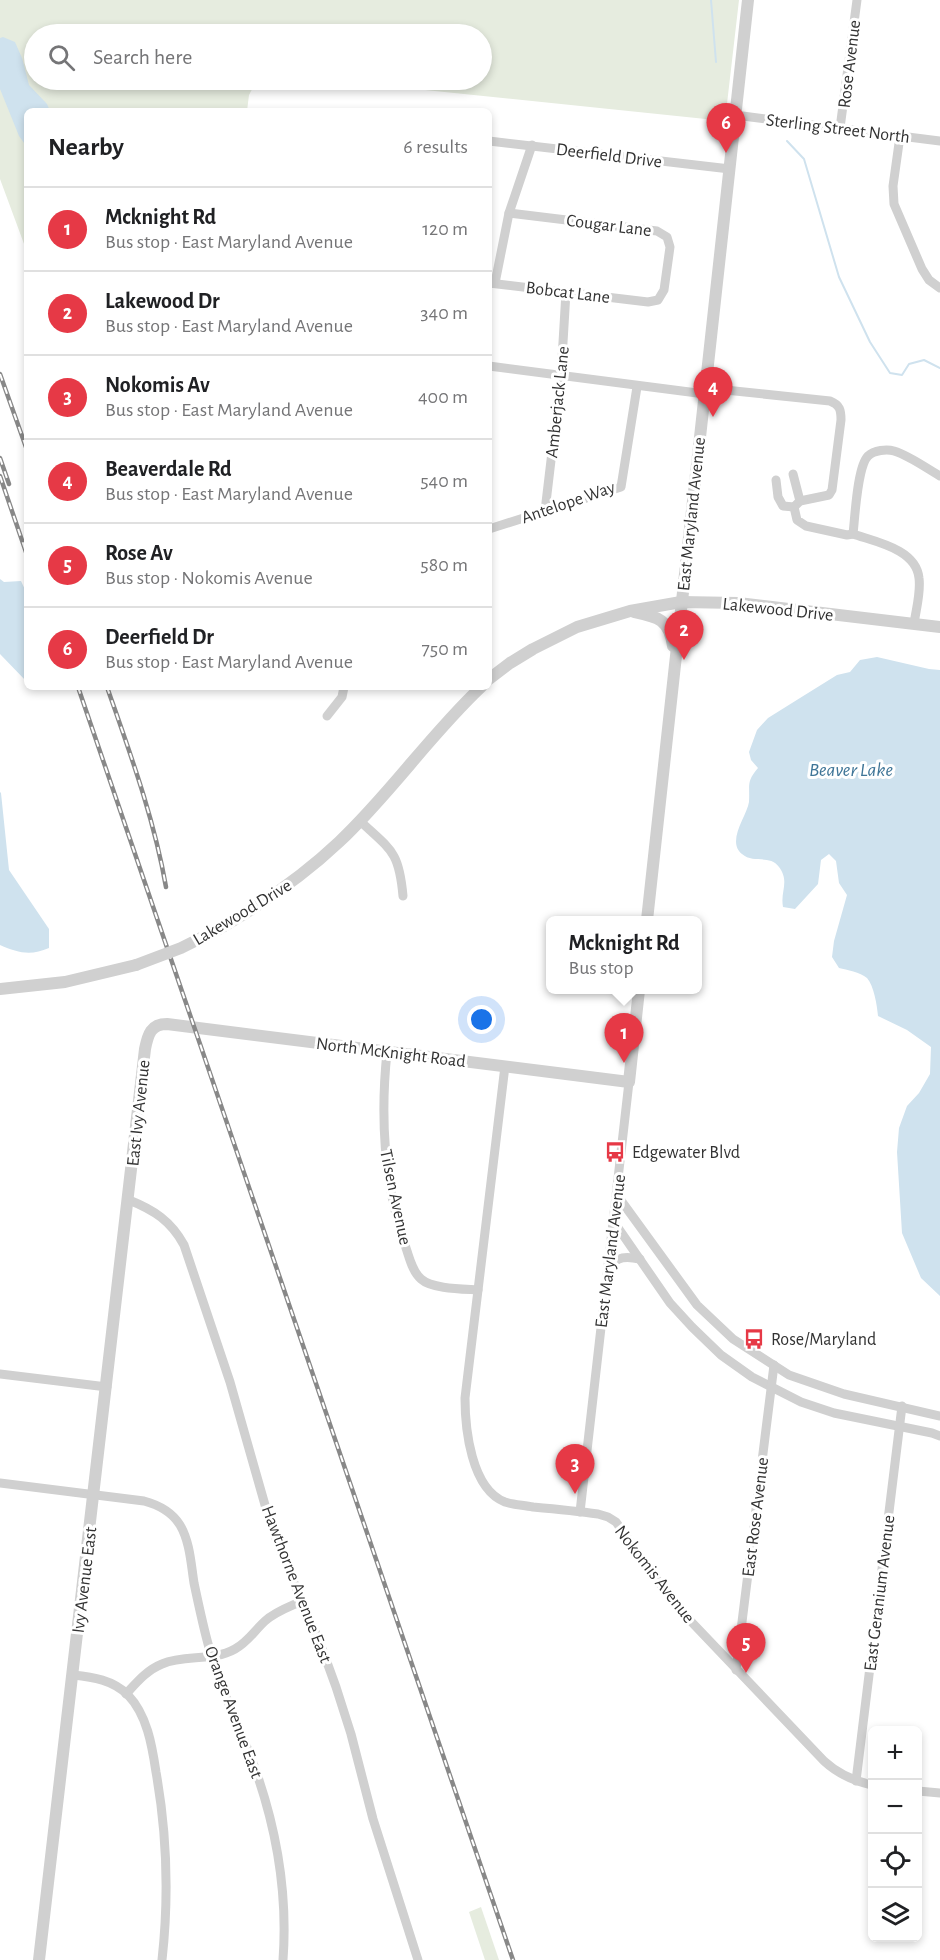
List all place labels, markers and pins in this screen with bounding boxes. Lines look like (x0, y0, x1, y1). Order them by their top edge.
pin: 6 (706, 104, 746, 153)
pin: 4 (694, 368, 732, 417)
pin: 2 (664, 610, 704, 660)
pin: 1 (604, 1014, 644, 1063)
bus stop icon: Edgewater Blvd (603, 1140, 627, 1164)
place label: Edgewater Blvd (632, 1144, 740, 1162)
bus stop icon: Rose/Maryland (742, 1327, 766, 1351)
place label: Rose/Maryland (771, 1331, 876, 1349)
pin: 3 (556, 1444, 594, 1494)
pin: 5 (726, 1624, 766, 1673)

